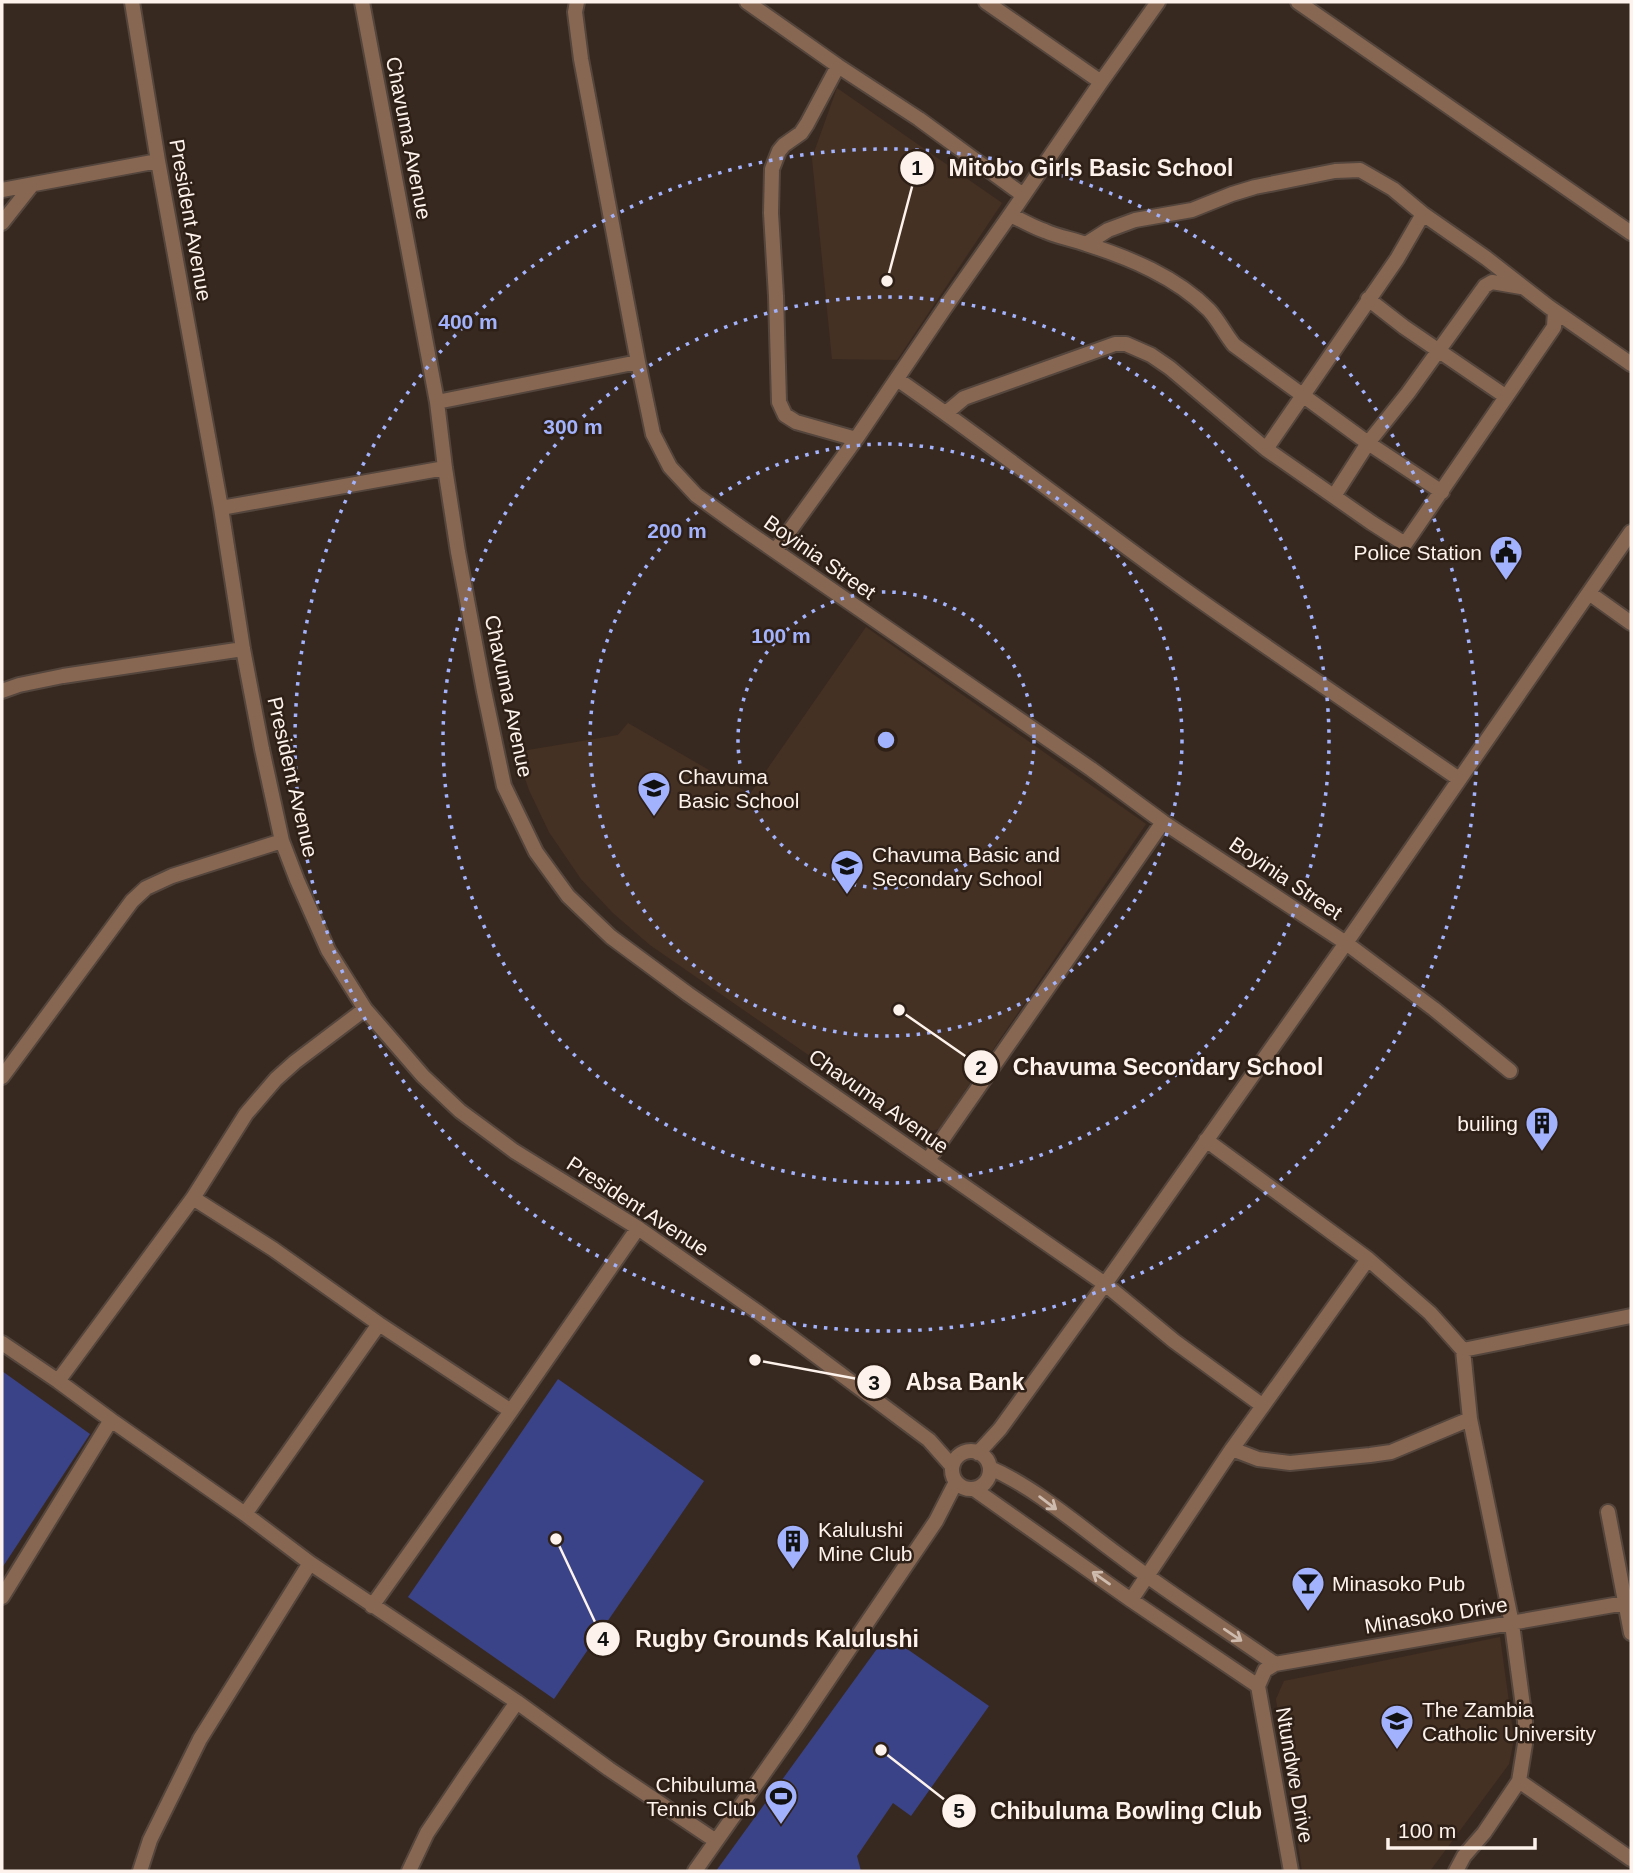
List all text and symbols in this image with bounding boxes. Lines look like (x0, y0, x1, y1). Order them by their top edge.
street label: Chavuma Avenue (382, 55, 436, 221)
street label: President Avenue (165, 137, 217, 303)
callout: Mitobo Girls Basic School (899, 146, 1247, 190)
text: Mitobo Girls Basic School (949, 155, 1233, 181)
text: 1 (911, 156, 923, 179)
text: 400 m (438, 310, 498, 333)
text: 300 m (543, 415, 603, 438)
street label: Boyinia Street (760, 510, 880, 604)
text: 200 m (647, 519, 707, 542)
public building icon: Police Station (1487, 533, 1525, 582)
place label: Police Station (1354, 541, 1482, 564)
street label: Chavuma Avenue (481, 613, 537, 779)
text: 100 m (751, 624, 811, 647)
street label: President Avenue (263, 694, 323, 860)
centre of rings (874, 728, 898, 752)
place label: Chavuma Basic School (678, 765, 799, 812)
school or university icon: Chavuma Basic School (635, 769, 673, 818)
street label: Boyinia Street (1225, 832, 1347, 924)
place label: Chavuma Basic and Secondary School (872, 843, 1060, 890)
school or university icon: Chavuma Basic and Secondary School (828, 847, 866, 896)
street label: Chavuma Avenue (805, 1044, 953, 1158)
callout: Chavuma Secondary School (963, 1045, 1337, 1089)
text: Chavuma Secondary School (1013, 1054, 1323, 1080)
text: 2 (975, 1056, 987, 1079)
building icon: builing (1523, 1104, 1561, 1153)
place label: builing (1457, 1112, 1518, 1135)
street label: President Avenue (563, 1152, 713, 1260)
callout: Absa Bank (857, 1360, 1039, 1404)
text: Absa Bank (906, 1369, 1025, 1395)
text: 3 (868, 1371, 880, 1394)
one-way arrow (1039, 1495, 1058, 1510)
place label: Kalulushi Mine Club (818, 1518, 913, 1565)
building icon: Kalulushi Mine Club (774, 1522, 812, 1571)
bar icon: Minasoko Pub (1289, 1564, 1327, 1613)
one-way arrow (1092, 1571, 1111, 1585)
place label: Minasoko Pub (1332, 1572, 1465, 1595)
street label: Minasoko Drive (1363, 1592, 1509, 1638)
callout: Rugby Grounds Kalulushi (586, 1617, 933, 1661)
text: Rugby Grounds Kalulushi (635, 1626, 919, 1652)
text: 4 (597, 1627, 609, 1650)
one-way arrow (1223, 1628, 1243, 1642)
place label: The Zambia Catholic University (1422, 1698, 1596, 1745)
school or university icon: The Zambia Catholic University (1378, 1702, 1416, 1751)
street label: Ntundwe Drive (1272, 1705, 1318, 1845)
place label: Chibuluma Tennis Club (646, 1773, 756, 1820)
sports icon: Chibuluma Tennis Club (762, 1777, 800, 1826)
callout: Chibuluma Bowling Club (941, 1789, 1276, 1833)
text: Chibuluma Bowling Club (990, 1798, 1262, 1824)
text: 5 (953, 1799, 965, 1822)
scale bar (1388, 1806, 1535, 1850)
text: 100 m (1398, 1819, 1456, 1842)

